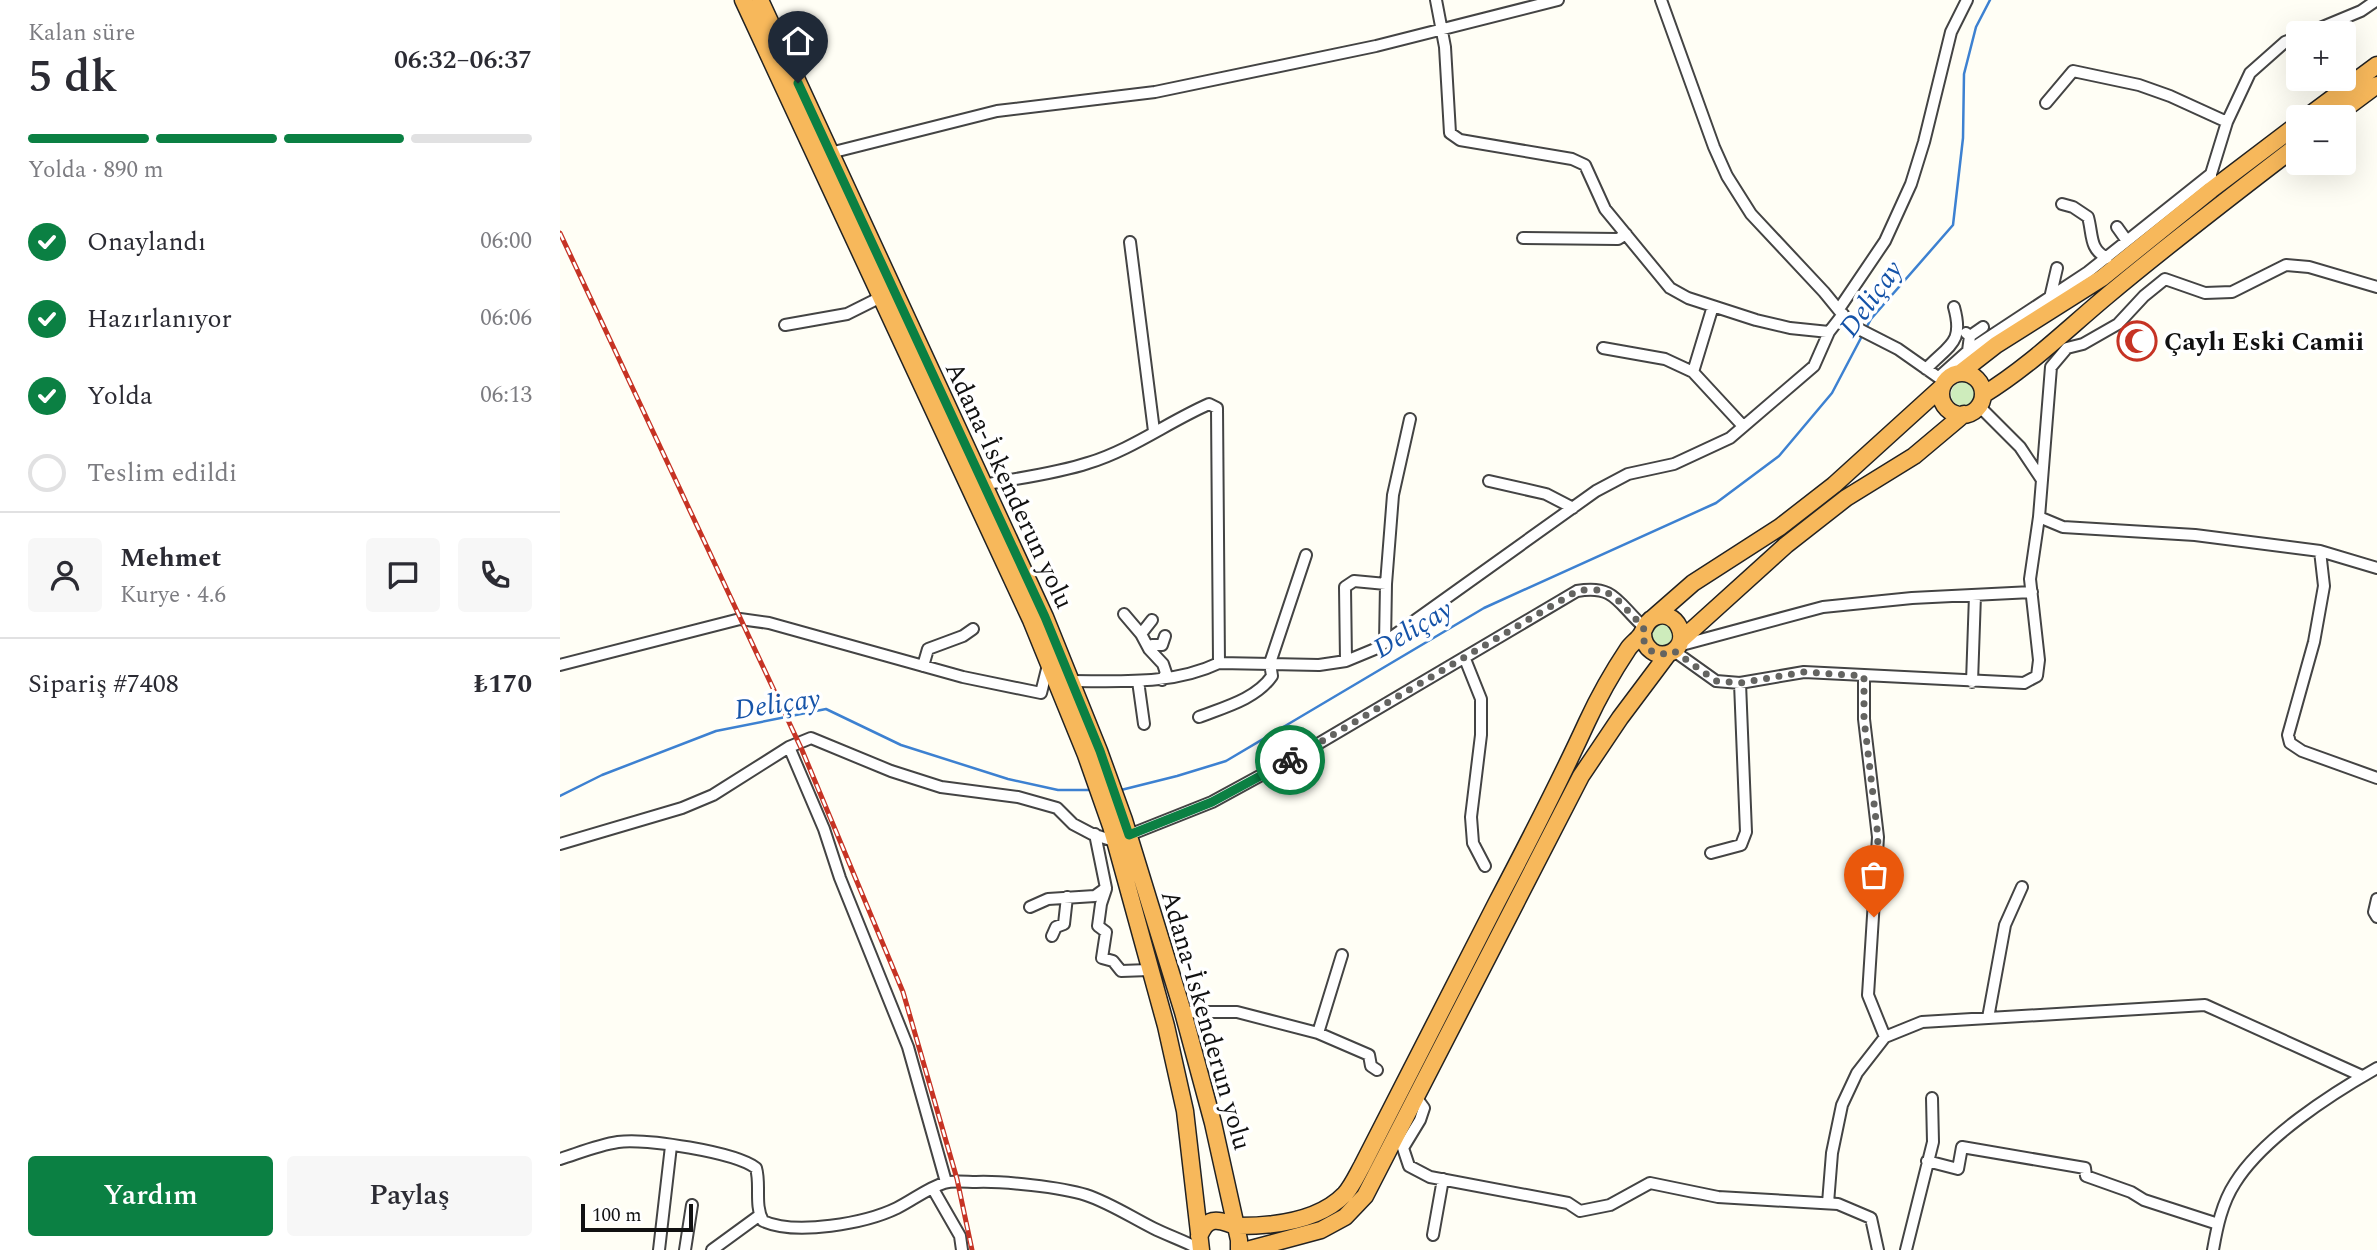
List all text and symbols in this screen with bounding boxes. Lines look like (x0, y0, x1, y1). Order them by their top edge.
pin (768, 11, 828, 83)
text: Kalan süre (28, 16, 135, 51)
map controls (2286, 21, 2356, 175)
button: + (2286, 21, 2356, 91)
icon: home (779, 22, 817, 60)
text: 06:32–06:37 (394, 40, 532, 80)
text: 5 dk (28, 42, 117, 112)
button: − (2286, 105, 2356, 175)
text: Yolda · 890 m (28, 153, 163, 188)
text: Onaylandı (87, 222, 206, 262)
icon: check (28, 223, 66, 261)
text: 06:00 (480, 224, 532, 259)
water label: Deliçay (1828, 251, 1914, 346)
text: Hazırlanıyor (87, 299, 232, 339)
icon: check (28, 300, 66, 338)
text: 06:06 (480, 301, 532, 336)
mosque icon: Çaylı Eski Camii (2116, 320, 2158, 362)
place label: Çaylı Eski Camii (2164, 322, 2364, 362)
street label: Adana-İskenderun yolu (934, 355, 1084, 616)
text: Yolda (87, 376, 153, 416)
icon: check (28, 377, 66, 415)
text: 06:13 (480, 378, 532, 413)
text: Teslim edildi (87, 453, 237, 493)
button: person (28, 538, 102, 612)
text: Mehmet (120, 538, 221, 578)
button: chat (366, 538, 440, 612)
button: phone (458, 538, 532, 612)
text: Kurye · 4.6 (120, 578, 226, 613)
water label: Deliçay (1365, 588, 1461, 670)
text: Sipariş #7408 (28, 664, 179, 704)
text: ₺170 (474, 664, 532, 704)
water label: Deliçay (731, 677, 823, 732)
courier (1255, 725, 1325, 795)
icon: bike (1271, 741, 1309, 779)
pin (1844, 845, 1904, 917)
icon: bag (1855, 856, 1893, 894)
street label: Adana-İskenderun yolu (1150, 886, 1262, 1155)
button: Yardım (28, 1156, 273, 1236)
button: Paylaş (287, 1156, 532, 1236)
scale bar (581, 1201, 693, 1233)
text: 100 m (592, 1201, 642, 1230)

